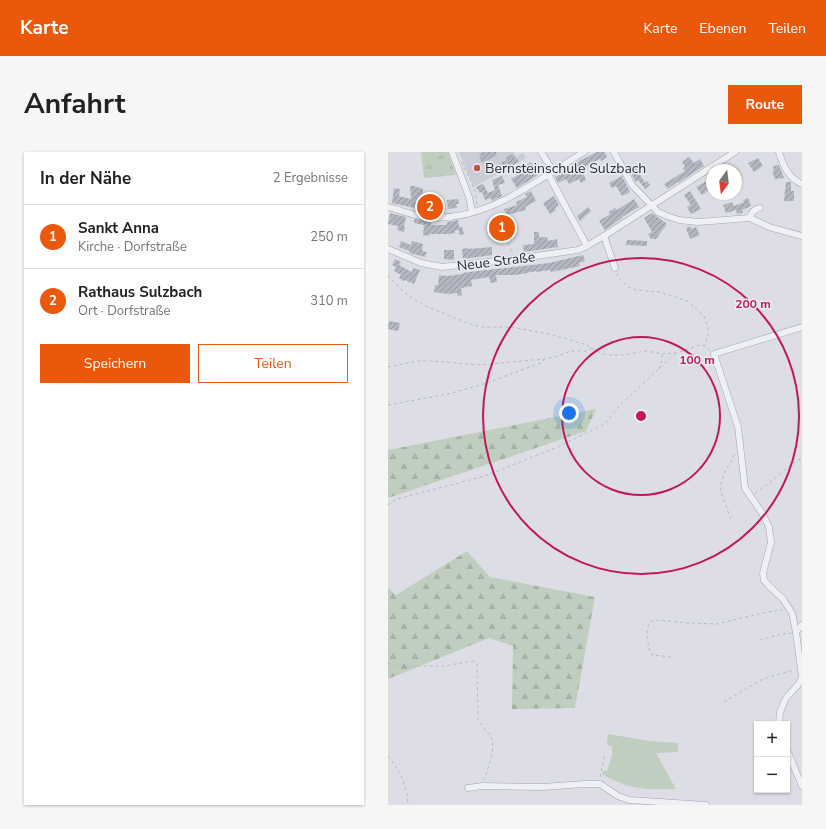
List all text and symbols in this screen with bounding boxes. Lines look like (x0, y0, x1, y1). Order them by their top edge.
text: Karte (20, 15, 69, 41)
text: Karte (644, 19, 677, 38)
text: Ebenen (699, 19, 746, 38)
text: Teilen (768, 19, 806, 38)
text: Anfahrt (24, 85, 125, 123)
button: Route (728, 85, 802, 124)
place label: Bernsteinschule Sulzbach (485, 159, 646, 178)
marker: Bernsteinschule Sulzbach (472, 163, 482, 173)
north arrow (706, 164, 742, 200)
text: In der Nähe (40, 167, 131, 190)
text: 2 Ergebnisse (273, 169, 348, 187)
pin: 2 (417, 192, 443, 222)
pin: 1 (489, 213, 515, 243)
text: Sankt Anna (78, 218, 159, 238)
text: 1 (49, 228, 57, 246)
text: 250 m (310, 228, 348, 246)
text: Kirche · Dorfstraße (78, 238, 187, 256)
street label: Neue Straße (456, 247, 536, 276)
text: Rathaus Sulzbach (78, 282, 202, 302)
text: 2 (49, 292, 57, 310)
text: 310 m (310, 292, 348, 310)
text: 200 m (735, 296, 771, 312)
text: Ort · Dorfstraße (78, 302, 170, 320)
button: Speichern (40, 344, 190, 383)
button: Teilen (198, 344, 348, 383)
text: 100 m (679, 352, 715, 368)
your location (559, 403, 579, 423)
centre of rings (634, 409, 648, 423)
map controls (754, 721, 790, 793)
button: + (754, 721, 790, 757)
button: − (754, 757, 790, 793)

